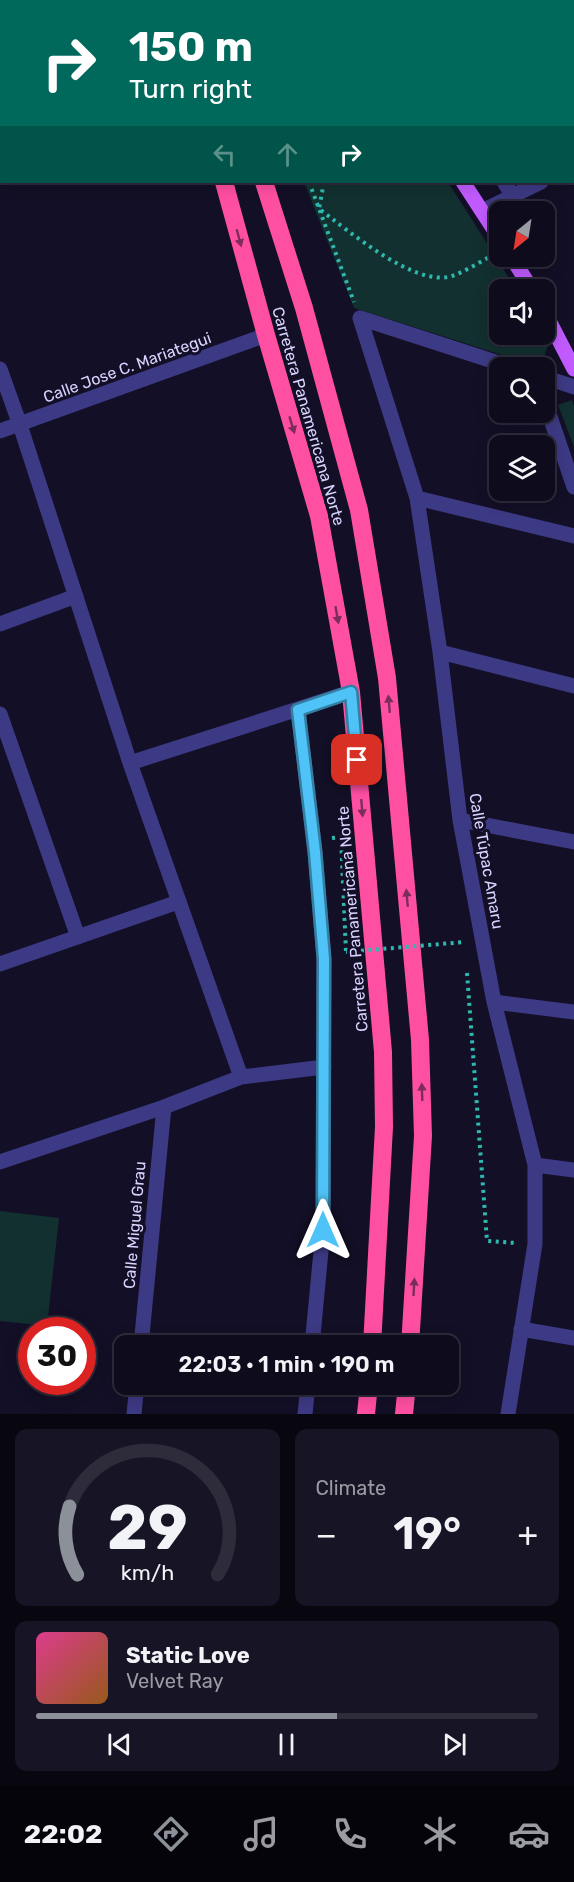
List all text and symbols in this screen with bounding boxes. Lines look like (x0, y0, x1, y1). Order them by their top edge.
text: 150 m (129, 22, 253, 72)
icon: right (30, 24, 108, 102)
text: Turn right (129, 73, 252, 105)
icon: left (208, 138, 241, 171)
icon: ahead (271, 138, 304, 171)
icon: right (334, 138, 367, 171)
north arrow (489, 201, 555, 267)
map controls (489, 201, 555, 501)
one-way arrow (235, 229, 244, 247)
button: sound (489, 279, 555, 345)
street label: Carretera Panamericana Norte (268, 305, 349, 528)
street label: Calle Jose C. Mariategui (41, 328, 214, 407)
button: search (489, 357, 555, 423)
one-way arrow (288, 417, 297, 435)
button: layers (489, 435, 555, 501)
one-way arrow (333, 606, 342, 625)
one-way arrow (384, 694, 394, 713)
pin (331, 734, 382, 785)
icon: arrive (340, 743, 373, 776)
street label: Calle Túpac Amaru (465, 792, 508, 930)
one-way arrow (357, 799, 367, 818)
street label: Carretera Panamericana Norte (333, 805, 372, 1033)
one-way arrow (402, 888, 412, 907)
one-way arrow (417, 1083, 426, 1102)
street label: Calle Miguel Grau (119, 1160, 150, 1290)
position arrow (291, 1198, 355, 1262)
one-way arrow (409, 1278, 419, 1297)
speed limit sign: 30 (18, 1317, 96, 1395)
text: 22:03 · 1 min · 190 m (178, 1351, 395, 1378)
text: Climate (316, 1476, 386, 1500)
text: 29 (107, 1491, 188, 1565)
text: 19° (393, 1507, 461, 1560)
text: − (316, 1515, 337, 1554)
text: + (517, 1515, 538, 1554)
text: km/h (120, 1560, 174, 1585)
text: Static Love (126, 1642, 250, 1669)
text: Velvet Ray (126, 1669, 224, 1693)
icon: previous (103, 1728, 136, 1761)
icon: pause (270, 1728, 303, 1761)
icon: next (438, 1728, 471, 1761)
icon: directions (150, 1813, 192, 1855)
icon: music (240, 1813, 282, 1855)
icon: phone (329, 1813, 371, 1855)
icon: climate (419, 1813, 461, 1855)
icon: car (508, 1813, 550, 1855)
text: 22:02 (24, 1818, 103, 1850)

